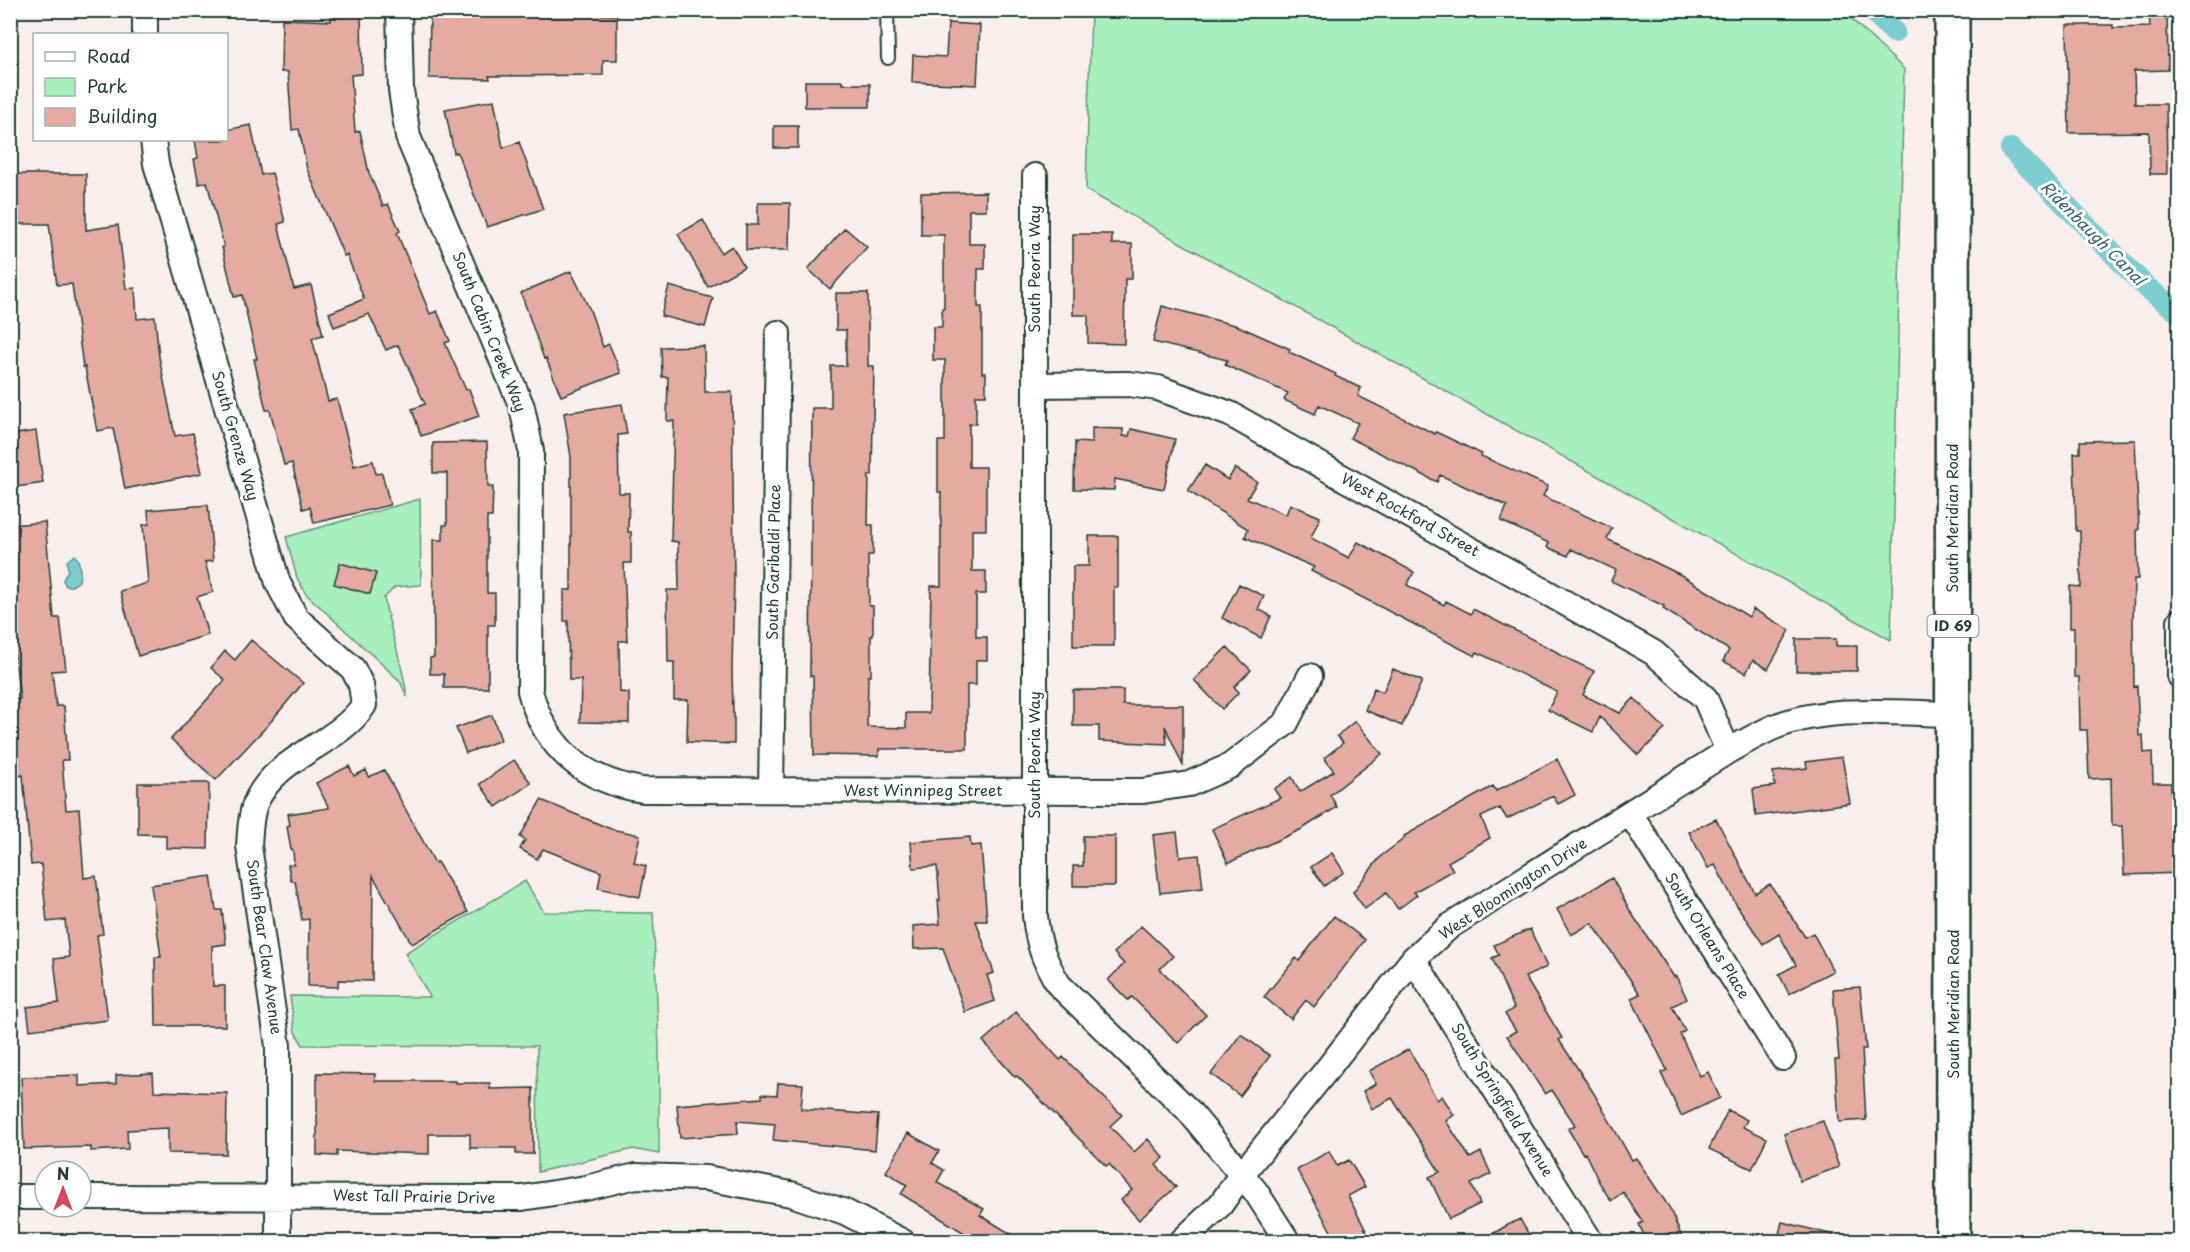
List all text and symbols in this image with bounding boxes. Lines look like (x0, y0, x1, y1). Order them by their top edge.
legend (33, 33, 228, 141)
text: Road (87, 42, 131, 69)
text: Park (87, 72, 127, 99)
text: Building (87, 102, 157, 129)
water label: Ridenbaugh Canal (2036, 174, 2153, 292)
street label: South Peoria Way (1022, 205, 1045, 333)
street label: South Cabin Creek Way (448, 248, 533, 415)
street label: South Grenze Way (207, 368, 266, 503)
street label: South Meridian Road (1940, 443, 1963, 593)
street label: West Rockford Street (1337, 466, 1484, 561)
street label: South Garibaldi Place (760, 484, 785, 640)
road number: ID 69 (1928, 615, 1978, 637)
street label: South Peoria Way (1022, 691, 1045, 819)
street label: West Winnipeg Street (844, 778, 1002, 801)
street label: West Bloomington Drive (1434, 831, 1591, 944)
street label: South Bear Claw Avenue (242, 858, 289, 1036)
street label: South Orleans Place (1660, 868, 1756, 1003)
street label: South Meridian Road (1941, 929, 1964, 1079)
street label: South Springfield Avenue (1447, 1018, 1560, 1180)
north arrow (33, 1159, 93, 1219)
text: N (57, 1161, 69, 1185)
street label: West Tall Prairie Drive (333, 1183, 495, 1208)

